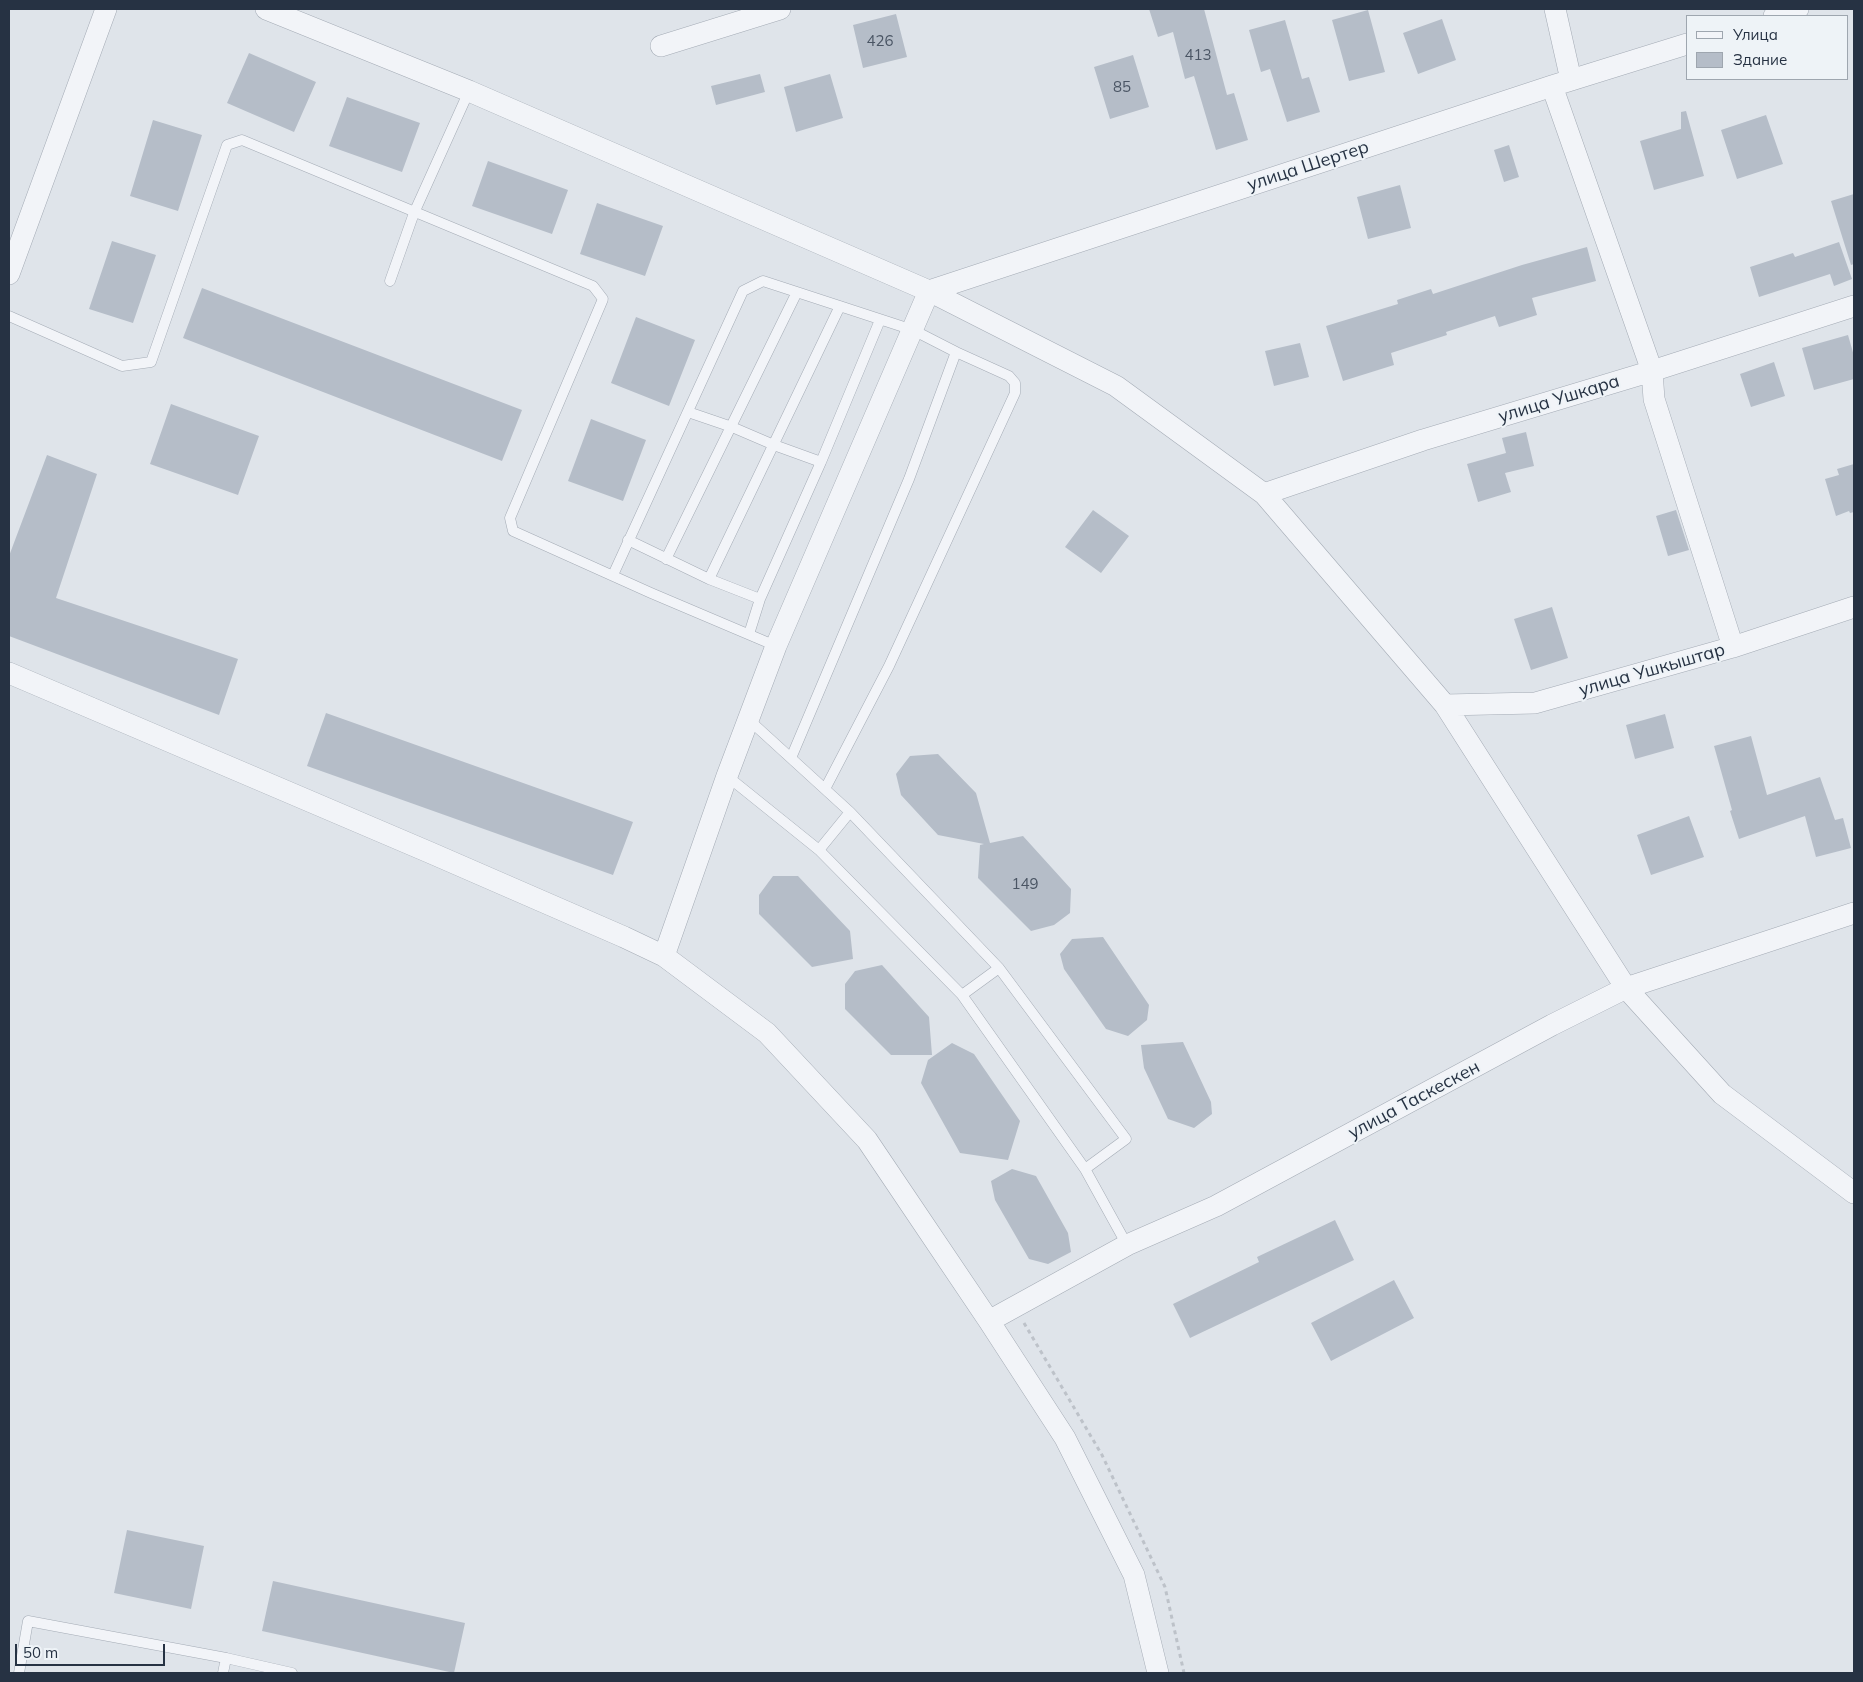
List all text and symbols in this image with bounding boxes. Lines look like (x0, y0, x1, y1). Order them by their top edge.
legend (1686, 15, 1848, 80)
text: Улица (1733, 25, 1778, 44)
house number: 426 (867, 32, 893, 50)
house number: 413 (1185, 46, 1211, 64)
text: Здание (1733, 50, 1787, 69)
house number: 85 (1113, 78, 1131, 96)
street label: улица Шертер (1244, 136, 1372, 196)
street label: улица Ушкара (1496, 370, 1622, 428)
street label: улица Ушкыштар (1577, 639, 1727, 701)
house number: 149 (1012, 875, 1038, 893)
street label: улица Таскескен (1345, 1056, 1483, 1144)
scale bar (18, 1634, 168, 1666)
text: 50 m (23, 1643, 58, 1662)

